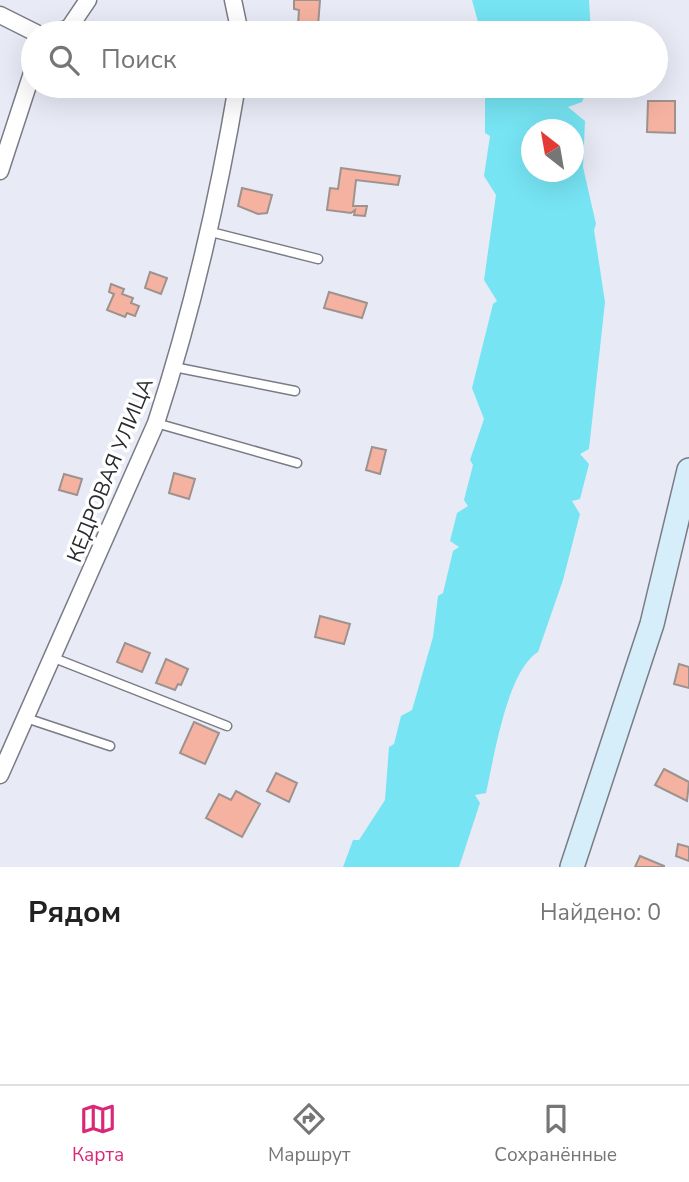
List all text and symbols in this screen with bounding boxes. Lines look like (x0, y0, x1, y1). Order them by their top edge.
search box (21, 21, 668, 98)
icon: search (45, 41, 83, 79)
text: Поиск (101, 42, 177, 77)
north arrow (521, 119, 584, 182)
street label: КЕДРОВАЯ УЛИЦА (60, 374, 160, 566)
text: Рядом (28, 892, 121, 933)
text: Найдено: 0 (540, 897, 661, 928)
tab: Карта (72, 1100, 124, 1168)
tab: Маршрут (268, 1100, 351, 1168)
tab: Сохранённые (494, 1100, 617, 1168)

